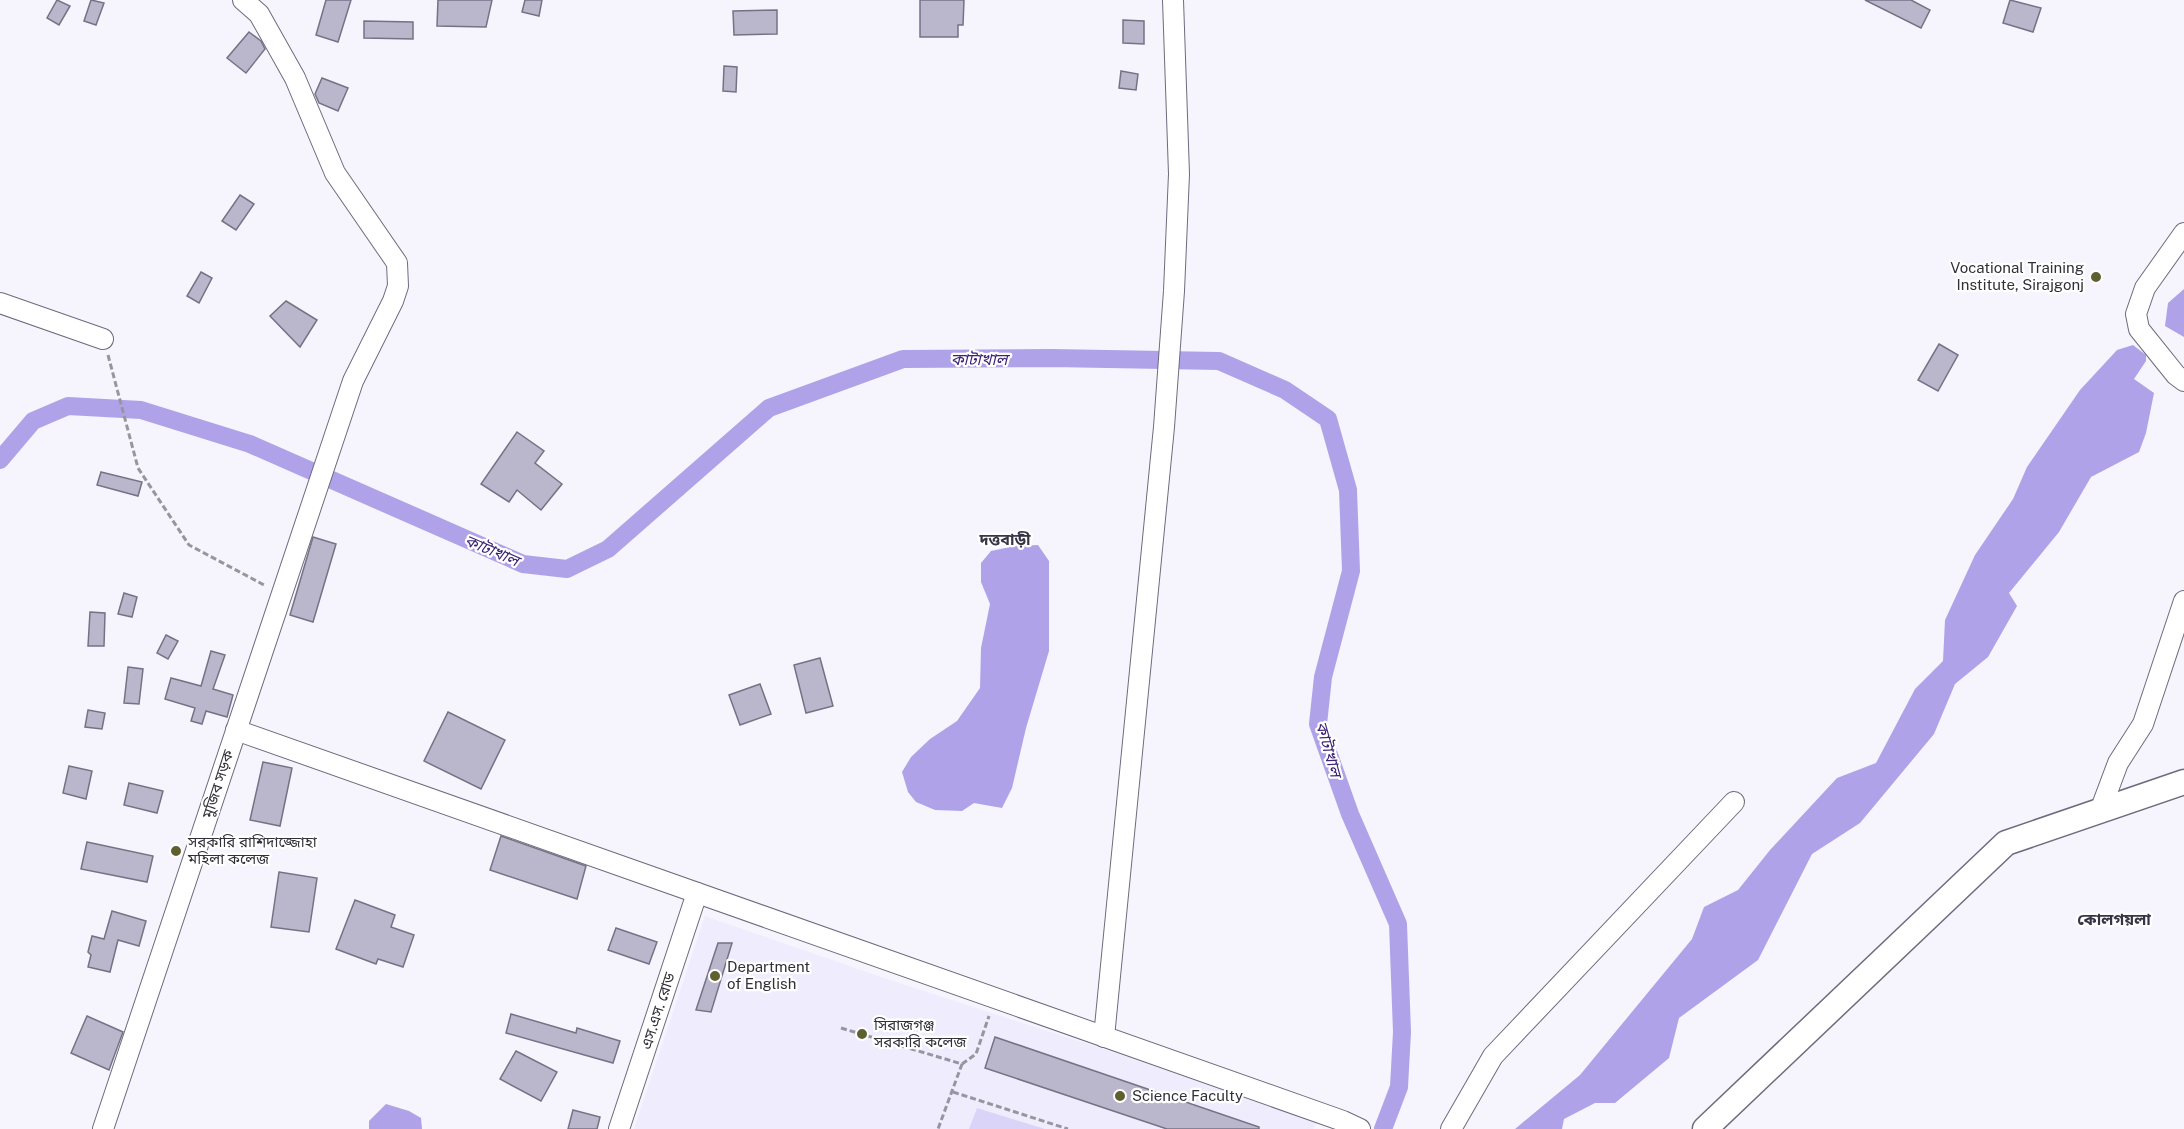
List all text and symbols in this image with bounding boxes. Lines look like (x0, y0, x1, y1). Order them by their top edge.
place label: Vocational Training Institute, Sirajgonj (1950, 259, 2084, 293)
marker: Vocational Training Institute, Sirajgonj (2089, 270, 2103, 284)
water label: কাটাখাল (951, 350, 1011, 369)
district label: দত্তবাড়ী (978, 530, 1031, 549)
water label: কাটাখাল (462, 531, 525, 572)
water label: কাটাখাল (1312, 719, 1346, 782)
street label: মুজিব সড়ক (198, 747, 238, 821)
place label: সরকারি রাশিদাজ্জোহা মহিলা কলেজ (187, 833, 318, 867)
marker: সরকারি রাশিদাজ্জোহা মহিলা কলেজ (169, 844, 183, 858)
district label: কোলগয়লা (2077, 910, 2151, 929)
place label: Department of English (727, 958, 810, 992)
marker: Department of English (708, 969, 722, 983)
street label: এস.এস. রোড (637, 970, 678, 1051)
place label: সিরাজগঞ্জ সরকারি কলেজ (873, 1016, 967, 1050)
marker: সিরাজগঞ্জ সরকারি কলেজ (855, 1027, 869, 1041)
place label: Science Faculty (1132, 1087, 1243, 1104)
marker: Science Faculty (1113, 1089, 1127, 1103)

